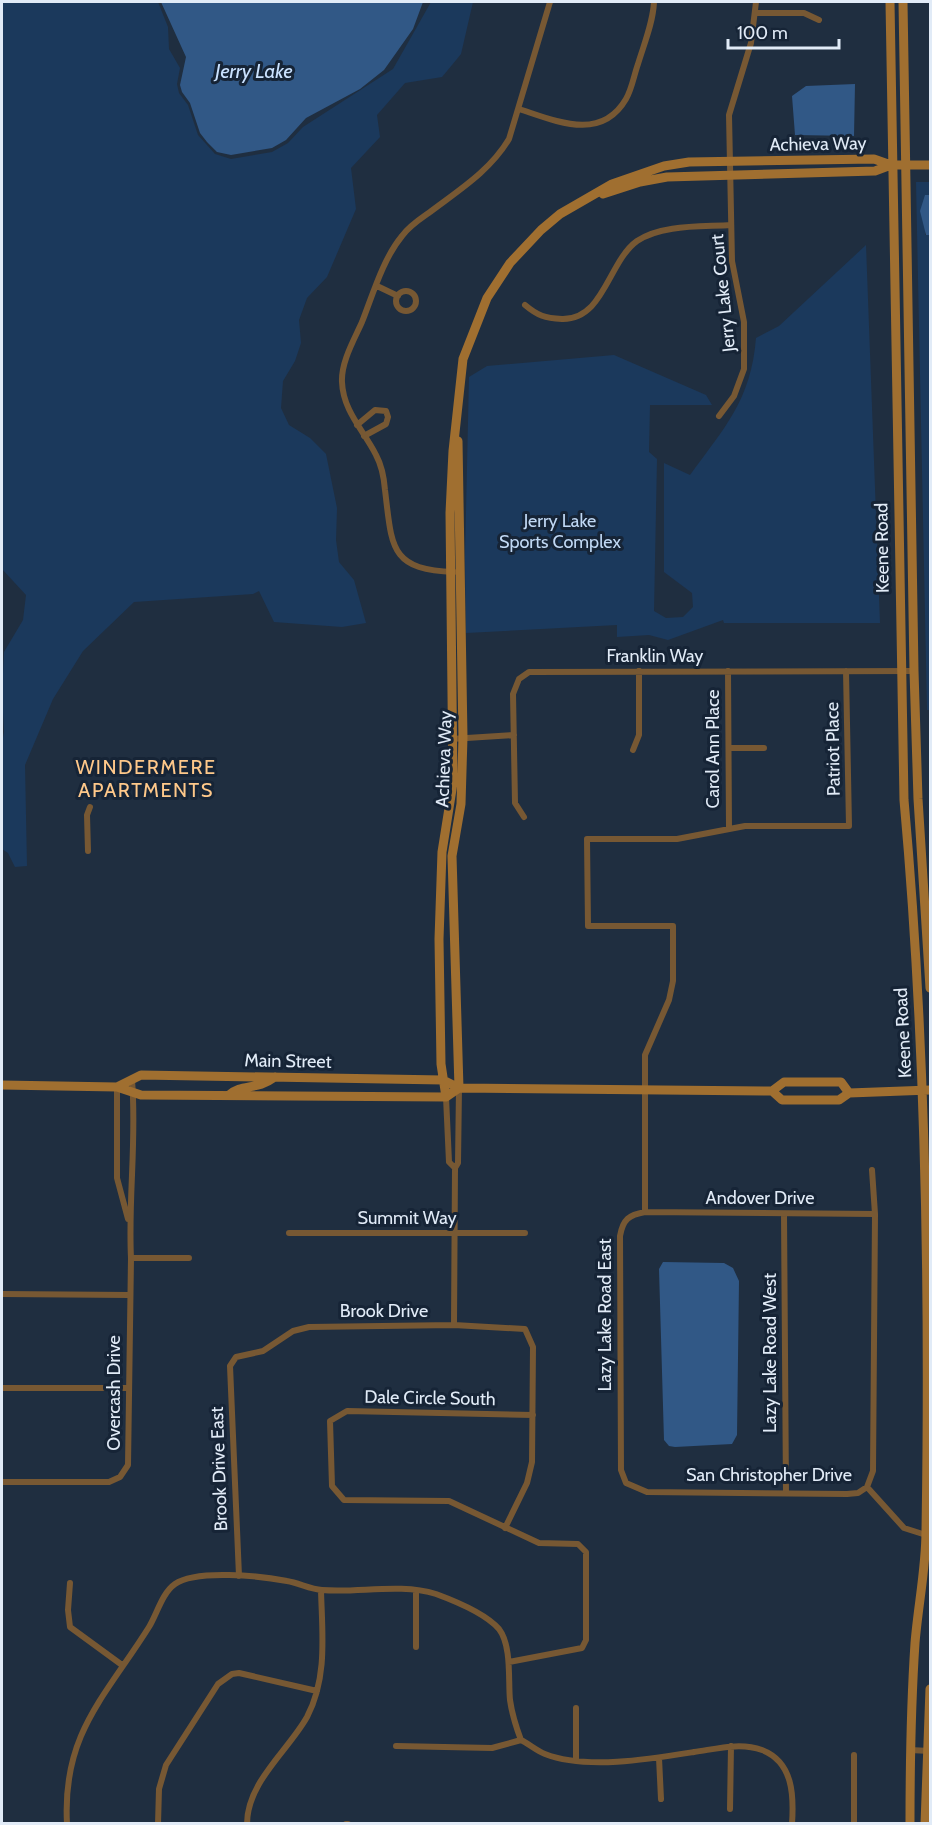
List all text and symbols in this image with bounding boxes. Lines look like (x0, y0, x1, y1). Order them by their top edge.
scale bar (728, 12, 839, 50)
text: 100 m (737, 22, 788, 44)
water label: Jerry Lake (213, 59, 293, 83)
street label: Achieva Way (769, 132, 867, 156)
street label: Jerry Lake Court (706, 233, 740, 354)
street label: Keene Road (870, 503, 894, 593)
park label: Jerry Lake Sports Complex (499, 510, 621, 553)
street label: Franklin Way (607, 645, 703, 667)
street label: Carol Ann Place (702, 690, 724, 809)
street label: Patriot Place (821, 702, 845, 796)
street label: Achieva Way (431, 710, 457, 808)
district label: WINDERMERE APARTMENTS (75, 755, 217, 802)
street label: Keene Road (890, 987, 916, 1079)
street label: Main Street (244, 1049, 332, 1073)
street label: Andover Drive (706, 1187, 814, 1209)
street label: Summit Way (357, 1207, 457, 1229)
street label: Lazy Lake Road East (594, 1238, 616, 1392)
street label: Lazy Lake Road West (759, 1273, 781, 1433)
street label: Brook Drive (340, 1300, 428, 1322)
street label: Overcash Drive (103, 1335, 125, 1451)
street label: Dale Circle South (364, 1386, 496, 1410)
street label: Brook Drive East (206, 1406, 232, 1532)
street label: San Christopher Drive (686, 1464, 852, 1486)

